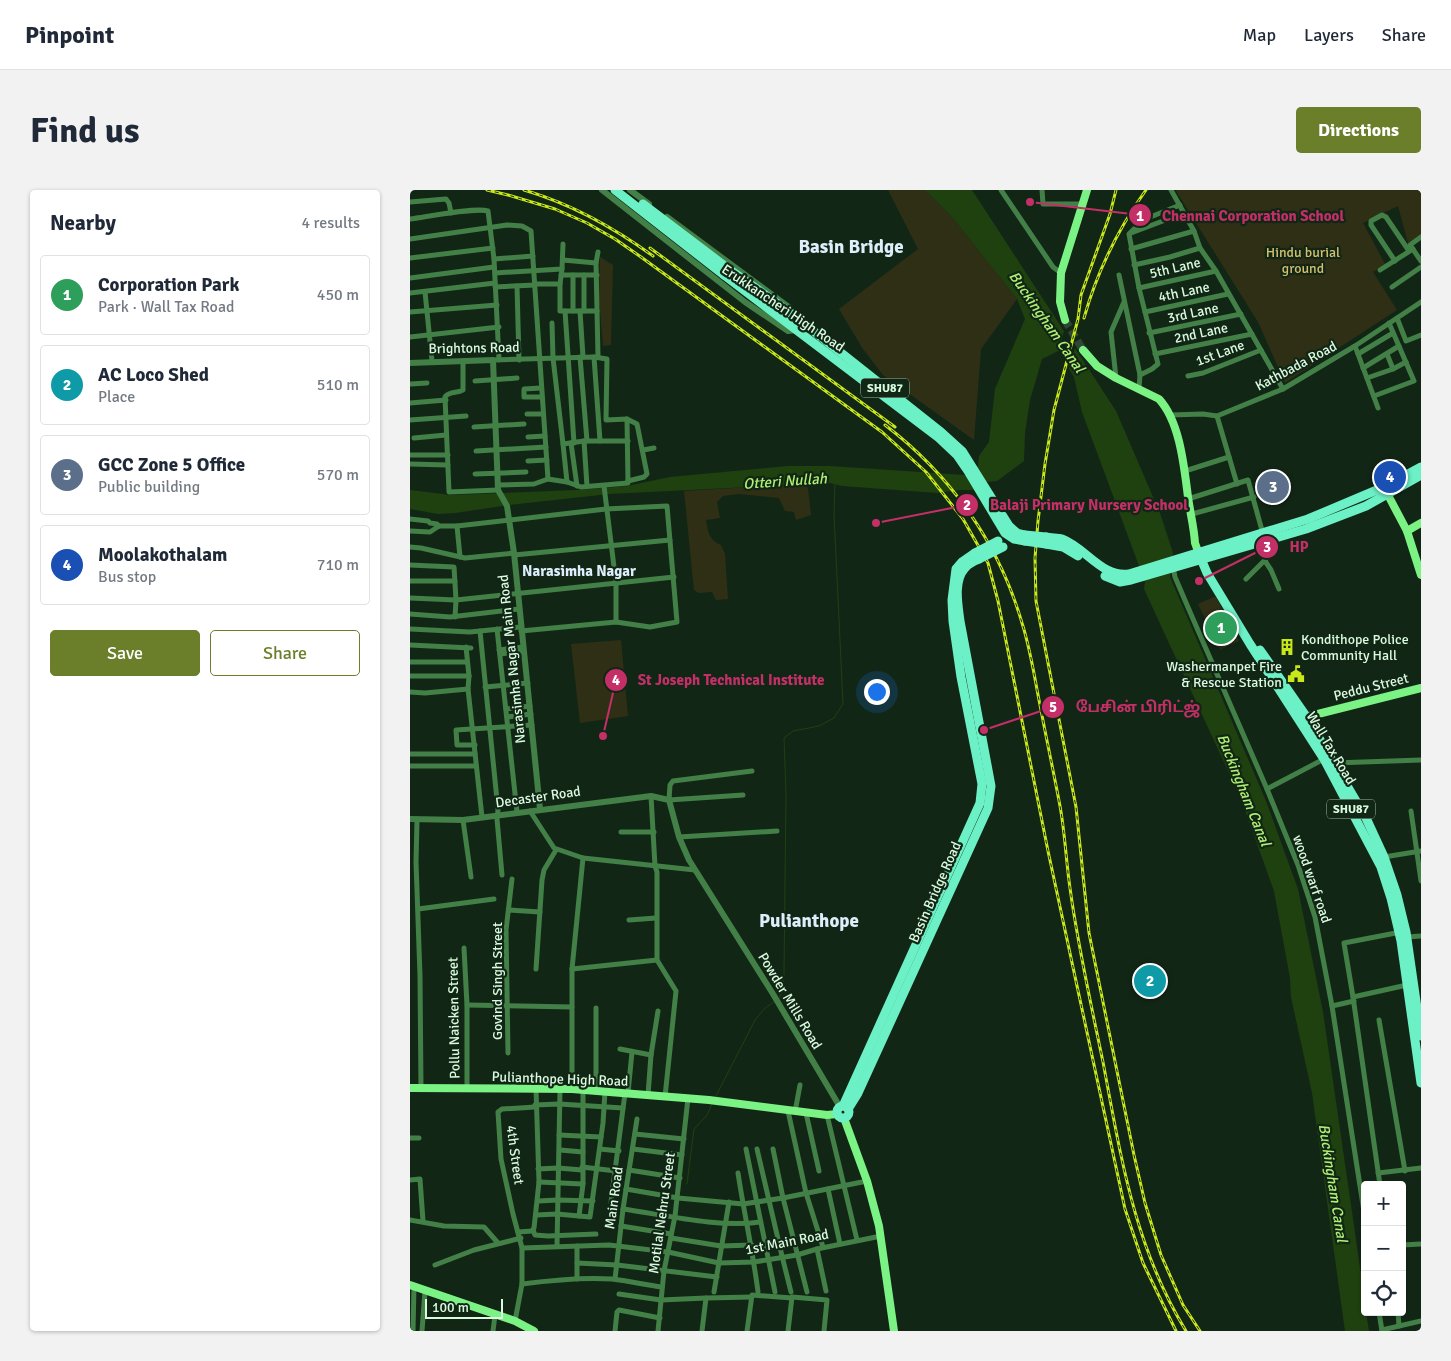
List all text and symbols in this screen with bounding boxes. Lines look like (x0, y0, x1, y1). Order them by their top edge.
text: Pinpoint (25, 20, 114, 50)
text: Map (1243, 24, 1276, 46)
text: Layers (1304, 24, 1354, 46)
text: Share (1382, 24, 1426, 46)
button: Directions (1296, 107, 1421, 153)
text: Find us (30, 109, 140, 152)
callout: Chennai Corporation School (1127, 200, 1354, 230)
text: 1 (1136, 207, 1144, 225)
text: Chennai Corporation School (1162, 207, 1344, 225)
text: Nearby (50, 210, 116, 236)
text: 4 results (301, 213, 360, 233)
district label: Basin Bridge (798, 235, 904, 259)
park label: Hindu burial ground (1266, 244, 1340, 277)
street label: 5th Lane (1148, 254, 1202, 282)
street label: Erukkancheri High Road (718, 261, 848, 355)
water label: Buckingham Canal (1005, 268, 1090, 377)
text: Corporation Park (98, 273, 239, 297)
street label: 4th Lane (1157, 278, 1211, 306)
text: 1 (63, 285, 71, 305)
text: 450 m (317, 285, 359, 305)
text: Park · Wall Tax Road (98, 297, 234, 317)
street label: 3rd Lane (1166, 299, 1220, 327)
street label: 2nd Lane (1173, 319, 1229, 347)
street label: 1st Lane (1193, 336, 1247, 370)
street label: Kathbada Road (1252, 337, 1340, 395)
street label: Brightons Road (428, 339, 520, 357)
text: AC Loco Shed (98, 363, 209, 387)
text: 2 (63, 375, 71, 395)
text: 510 m (317, 375, 359, 395)
road number: SHU87 (861, 378, 909, 398)
text: Place (98, 387, 135, 407)
text: GCC Zone 5 Office (98, 453, 245, 477)
pin: 4 (1374, 458, 1406, 496)
text: 3 (63, 465, 71, 485)
text: 570 m (317, 465, 359, 485)
pin: 3 (1257, 468, 1289, 506)
water label: Otteri Nullah (743, 469, 828, 493)
text: Public building (98, 477, 200, 497)
callout: Balaji Primary Nursery School (955, 490, 1198, 520)
text: 2 (963, 496, 971, 514)
text: Balaji Primary Nursery School (990, 496, 1188, 514)
callout: HP (1254, 532, 1319, 562)
text: 3 (1263, 538, 1271, 556)
text: HP (1289, 538, 1309, 556)
text: Moolakothalam (98, 543, 227, 567)
text: 4 (63, 555, 71, 575)
text: 710 m (317, 555, 359, 575)
district label: Narasimha Nagar (522, 562, 636, 580)
text: Bus stop (98, 567, 156, 587)
street label: Narasimha Nagar Main Road (495, 574, 529, 744)
pin: 1 (1205, 609, 1237, 647)
button: Save (50, 630, 200, 676)
button: Share (210, 630, 360, 676)
place label: Kondithope Police Community Hall (1301, 631, 1409, 664)
building icon: Kondithope Police Community Hall (1277, 637, 1297, 657)
place label: Washermanpet Fire & Rescue Station (1166, 658, 1282, 691)
public building icon: Washermanpet Fire & Rescue Station (1286, 664, 1306, 684)
callout: St Joseph Technical Institute (603, 665, 835, 695)
street label: Peddu Street (1332, 669, 1410, 705)
text: 4 (612, 671, 620, 689)
text: St Joseph Technical Institute (638, 671, 824, 689)
your location (864, 679, 890, 705)
callout: பேசின் பிரிட்ஜ் (1041, 692, 1211, 722)
text: 5 (1049, 698, 1057, 716)
text: பேசின் பிரிட்ஜ் (1076, 698, 1201, 718)
street label: Wall Tax Road (1303, 708, 1359, 788)
water label: Buckingham Canal (1213, 731, 1275, 850)
street label: Decaster Road (494, 783, 582, 811)
road number: SHU87 (1327, 800, 1375, 818)
street label: wood warf road (1289, 833, 1335, 925)
street label: Basin Bridge Road (905, 839, 965, 945)
district label: Pulianthope (759, 909, 859, 933)
street label: Govind Singh Street (489, 922, 506, 1040)
street label: Powder Mills Road (754, 950, 826, 1052)
street label: Pollu Naicken Street (444, 957, 464, 1079)
pin: 2 (1134, 962, 1166, 1000)
street label: Pulianthope High Road (491, 1068, 629, 1090)
water label: Buckingham Canal (1315, 1122, 1352, 1245)
street label: 4th Street (502, 1124, 528, 1186)
street label: Motilal Nehru Street (645, 1151, 679, 1275)
street label: Main Road (601, 1166, 627, 1230)
map controls (1361, 1181, 1406, 1316)
button: + (1361, 1181, 1406, 1226)
street label: 1st Main Road (744, 1226, 830, 1258)
button: − (1361, 1226, 1406, 1271)
button: locate (1361, 1271, 1406, 1316)
scale bar (425, 1296, 502, 1319)
text: 100 m (432, 1299, 469, 1316)

